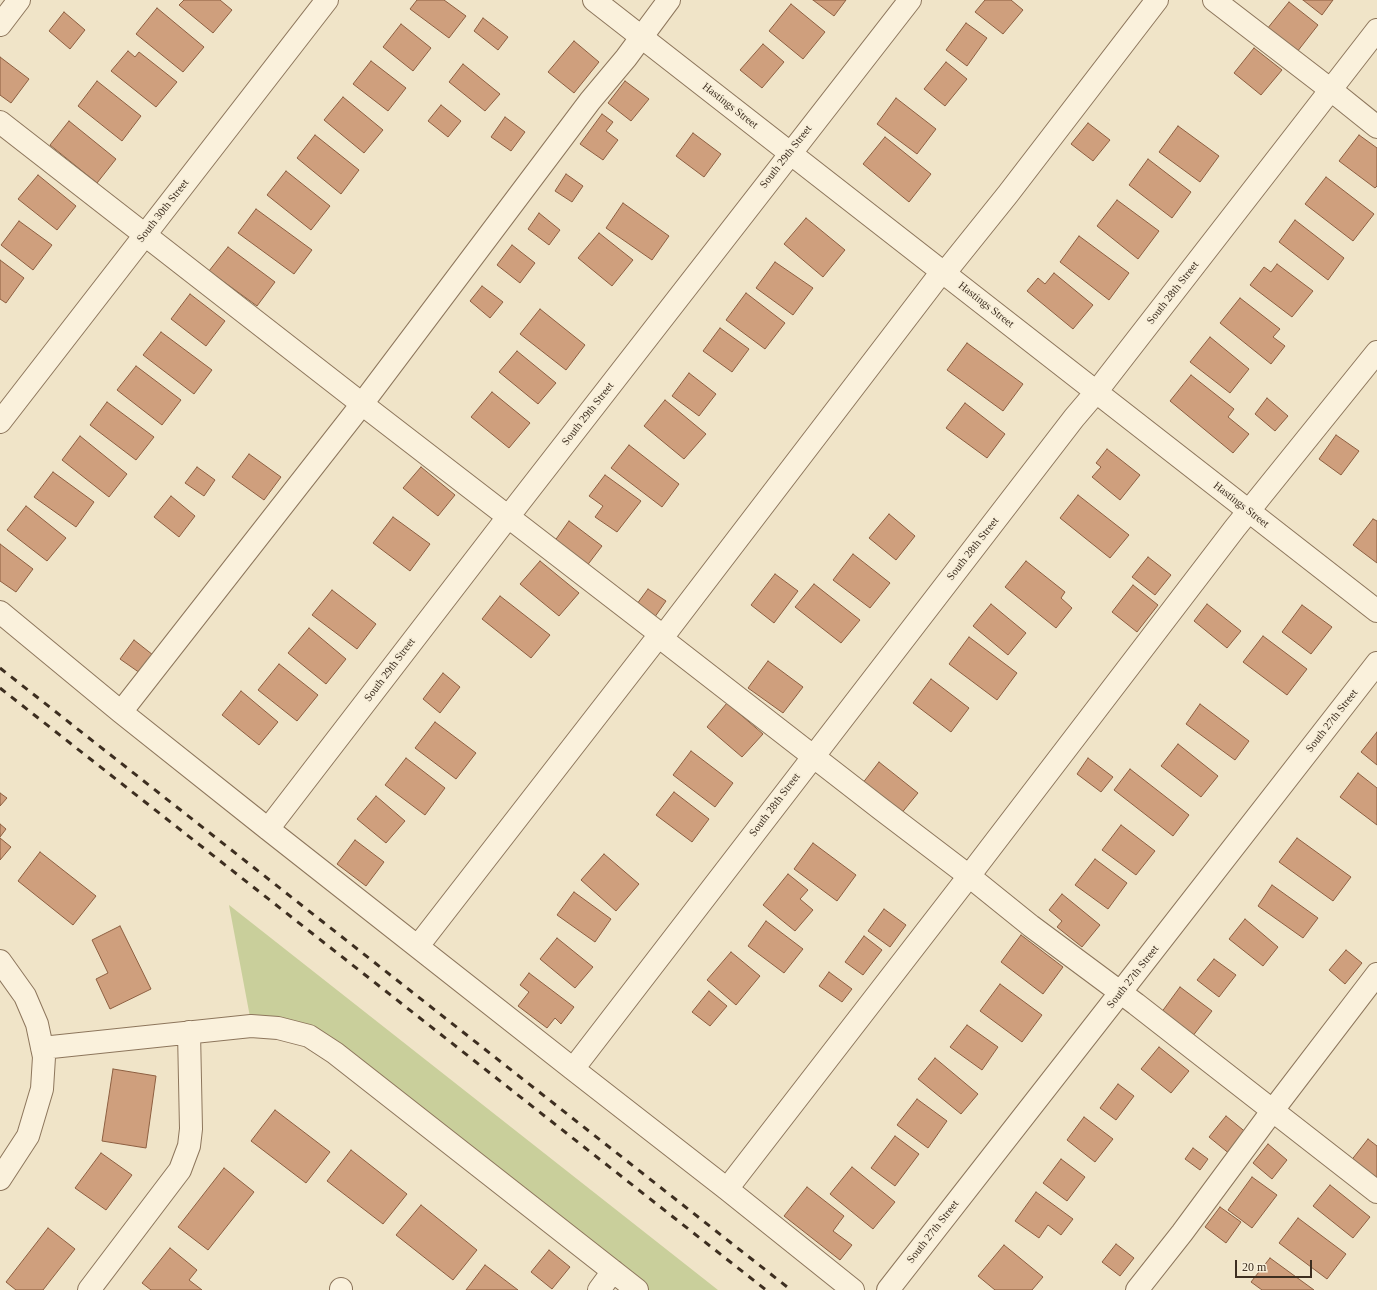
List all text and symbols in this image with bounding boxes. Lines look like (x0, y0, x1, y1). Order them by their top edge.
street label: Hastings Street (700, 80, 760, 132)
street label: South 29th Street (757, 123, 815, 191)
street label: South 30th Street (134, 177, 192, 245)
street label: South 28th Street (1144, 259, 1202, 327)
street label: Hastings Street (956, 279, 1016, 331)
street label: South 29th Street (559, 380, 617, 448)
street label: Hastings Street (1211, 479, 1271, 531)
street label: South 28th Street (944, 515, 1002, 583)
street label: South 29th Street (362, 636, 418, 704)
street label: South 27th Street (1303, 687, 1361, 755)
street label: South 28th Street (747, 771, 803, 839)
street label: South 27th Street (1104, 943, 1162, 1011)
street label: South 27th Street (904, 1198, 962, 1266)
scale bar (1237, 1252, 1314, 1278)
text: 20 m (1242, 1260, 1266, 1274)

